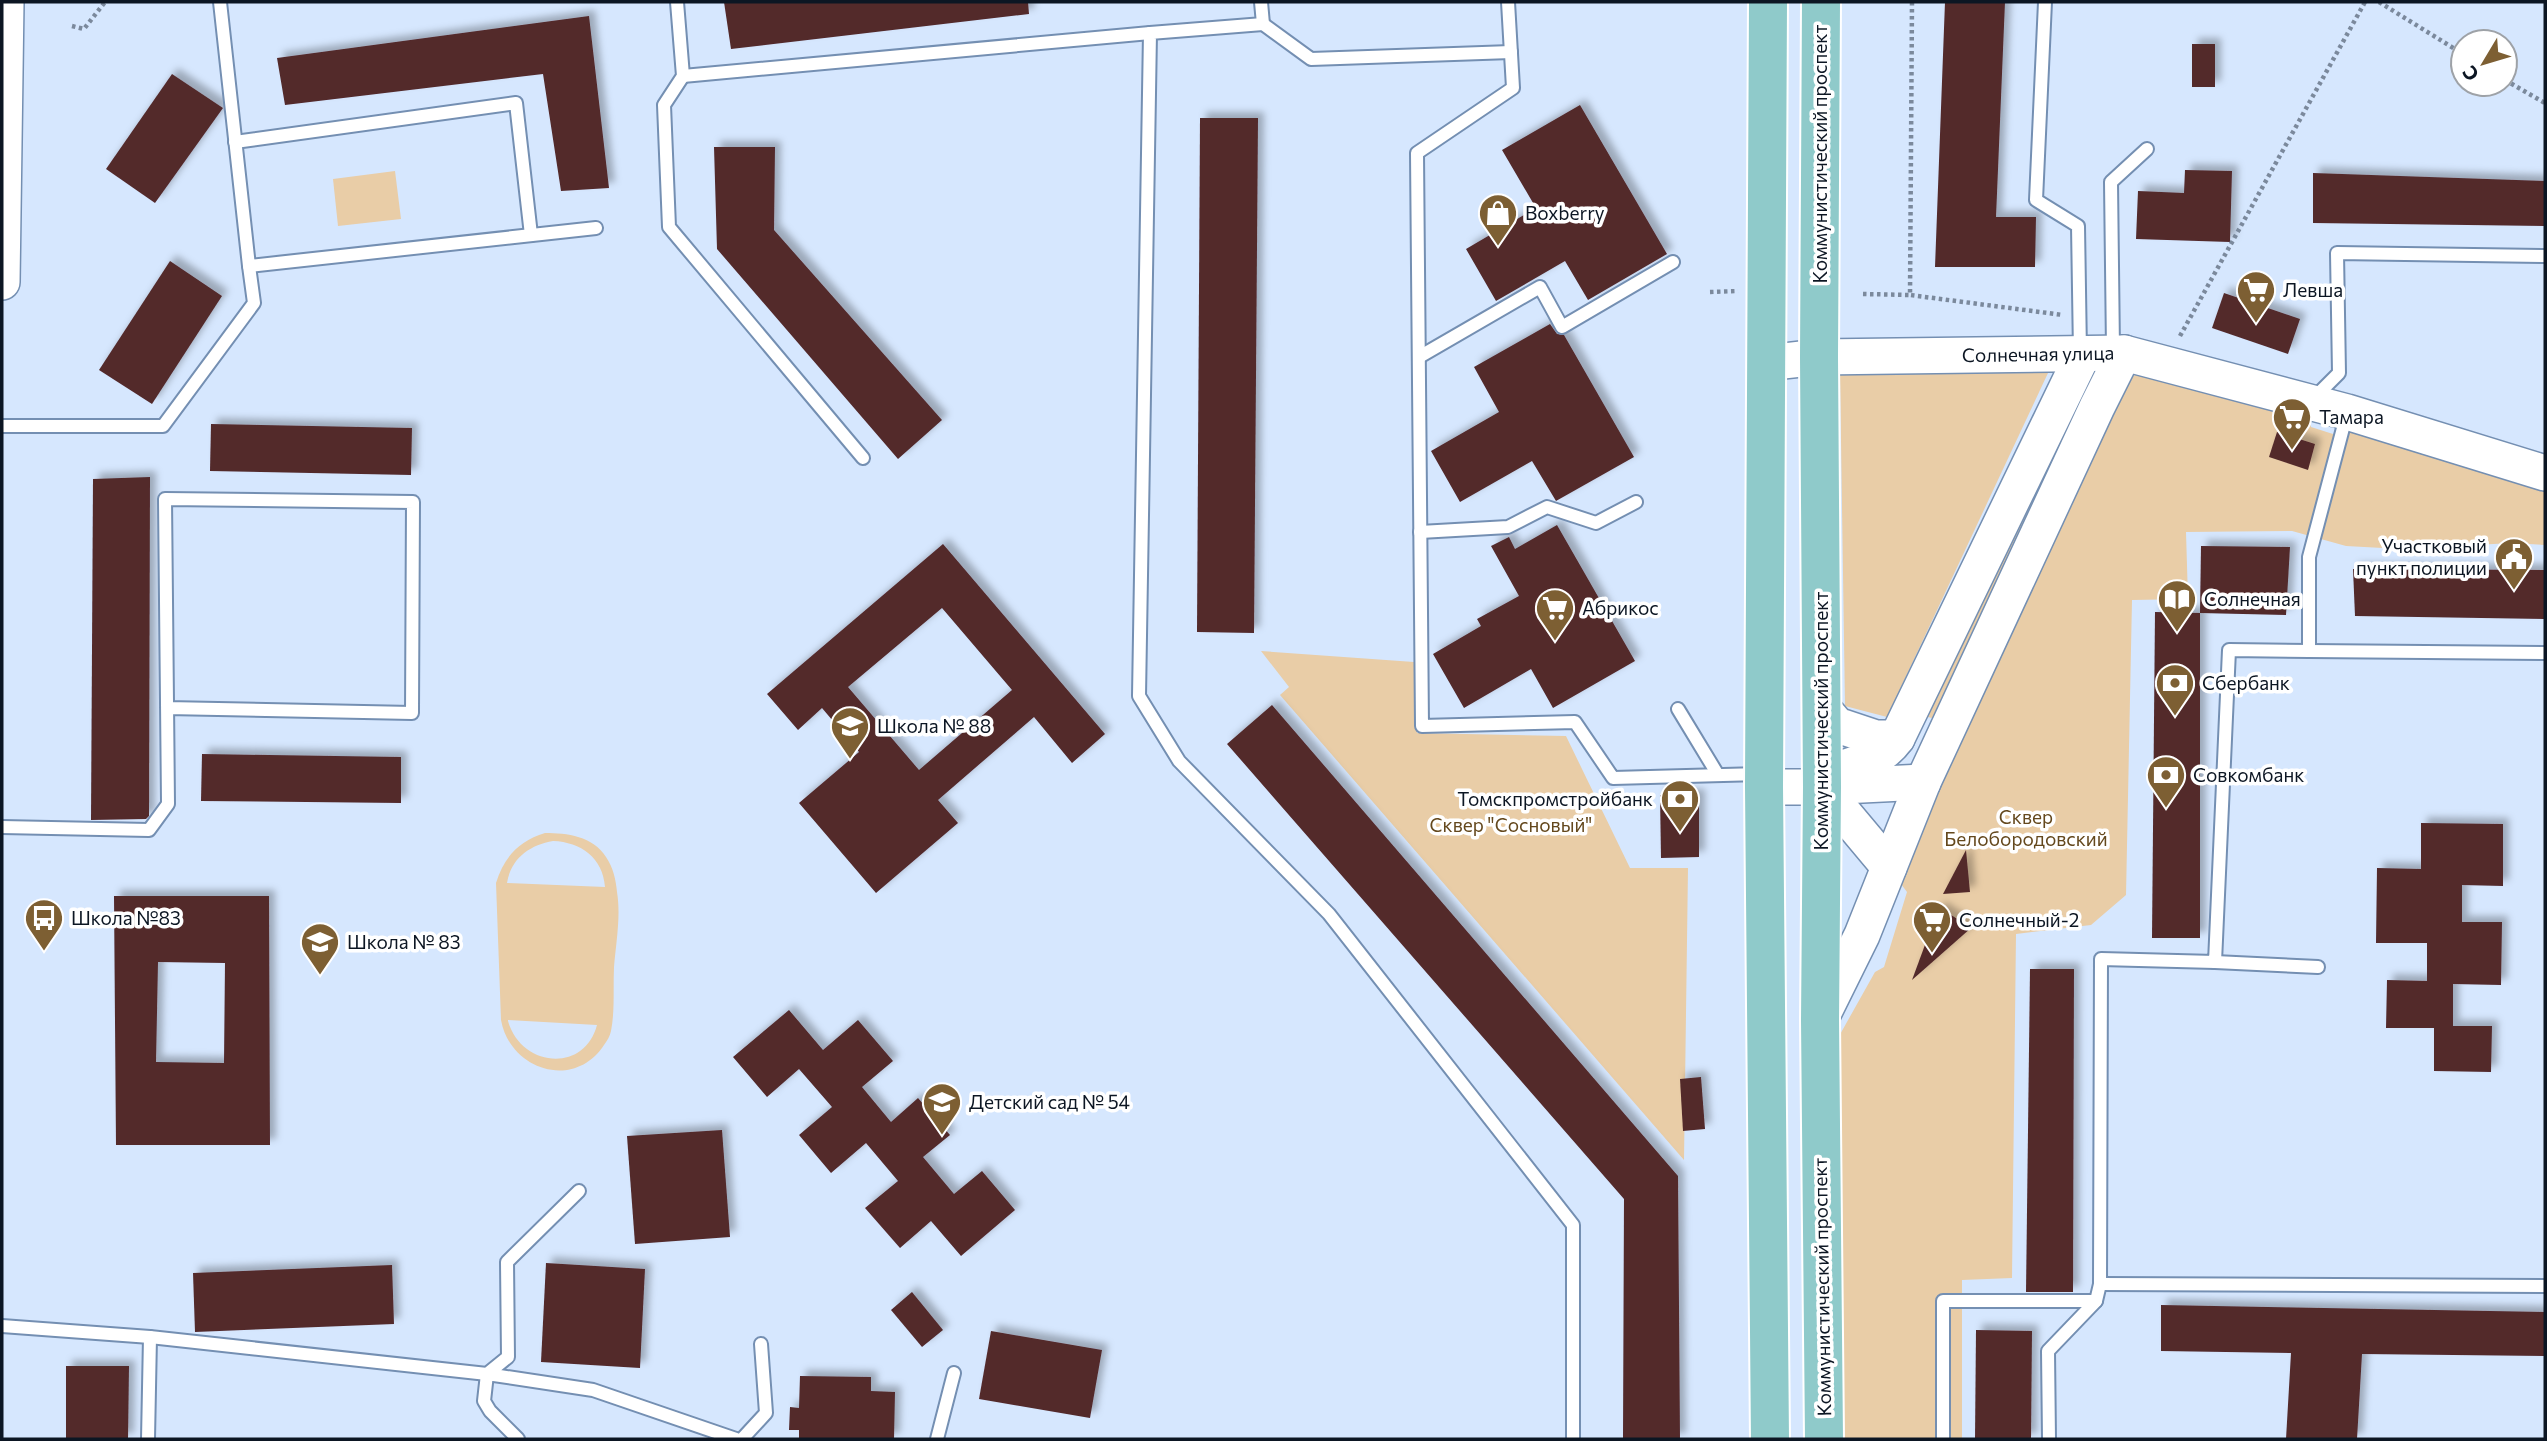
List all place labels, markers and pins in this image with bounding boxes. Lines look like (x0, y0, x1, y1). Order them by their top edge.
shop icon: Boxberry (1477, 192, 1519, 247)
place label: Boxberry (1525, 201, 1605, 224)
supermarket icon: Левша (2235, 269, 2277, 324)
place label: Левша (2283, 278, 2343, 301)
supermarket icon: Тамара (2271, 396, 2313, 451)
place label: Тамара (2319, 405, 2384, 428)
place label: Участковый пункт полиции (2356, 534, 2487, 579)
public building icon: Участковый пункт полиции (2493, 536, 2535, 591)
library icon: Солнечная (2156, 578, 2198, 633)
supermarket icon: Абрикос (1534, 587, 1576, 642)
place label: Солнечная (2204, 587, 2301, 610)
place label: Абрикос (1582, 596, 1659, 619)
bank icon: Сбербанк (2154, 662, 2196, 717)
place label: Сбербанк (2202, 671, 2290, 694)
school or university icon: Школа № 88 (829, 705, 871, 760)
place label: Школа № 88 (877, 714, 991, 737)
bank icon: Совкомбанк (2145, 754, 2187, 809)
place label: Совкомбанк (2193, 763, 2304, 786)
bank icon: Томскпромстройбанк (1659, 778, 1701, 833)
place label: Томскпромстройбанк (1457, 787, 1653, 810)
bus stop icon: Школа №83 (23, 897, 65, 952)
supermarket icon: Солнечный-2 (1911, 899, 1953, 954)
place label: Школа №83 (71, 906, 181, 929)
place label: Солнечный-2 (1959, 908, 2079, 931)
school or university icon: Школа № 83 (299, 921, 341, 976)
place label: Школа № 83 (347, 930, 461, 953)
school or university icon: Детский сад № 54 (921, 1081, 963, 1136)
place label: Детский сад № 54 (969, 1090, 1130, 1113)

